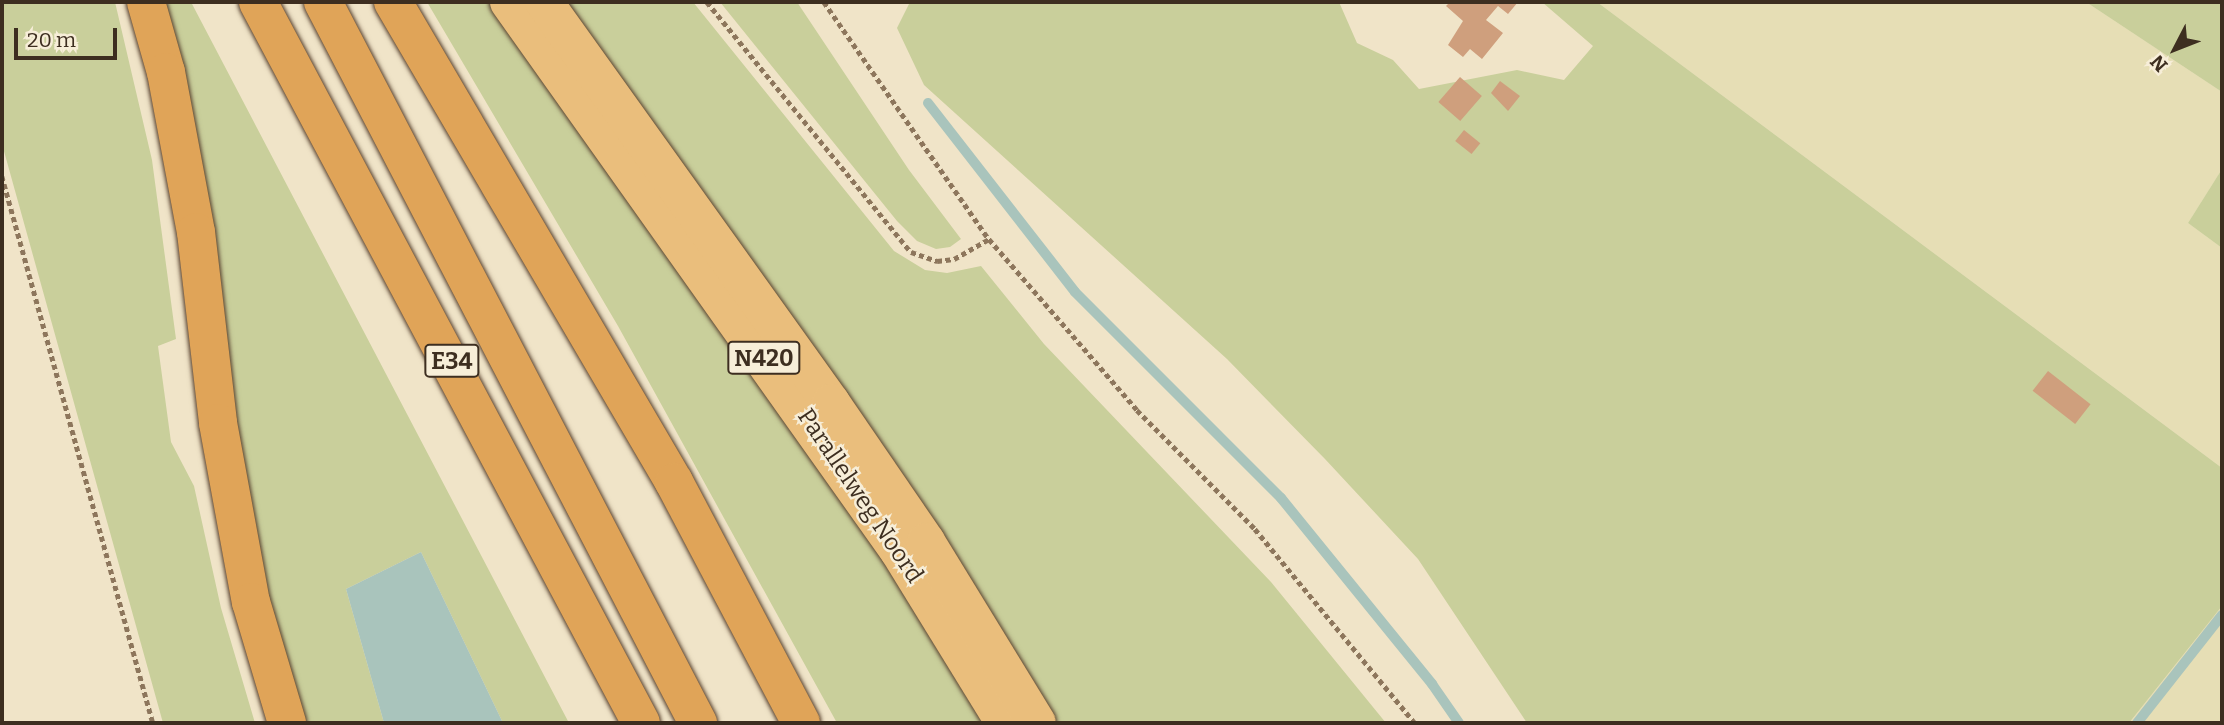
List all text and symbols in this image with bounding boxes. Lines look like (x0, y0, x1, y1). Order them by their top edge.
scale bar (18, 14, 121, 58)
north arrow (2140, 14, 2210, 84)
text: 20 m (27, 27, 76, 53)
text: N (2146, 50, 2172, 77)
road number: N420 (727, 338, 801, 378)
road number: E34 (424, 342, 480, 380)
street label: Parallelweg Noord (791, 403, 929, 589)

